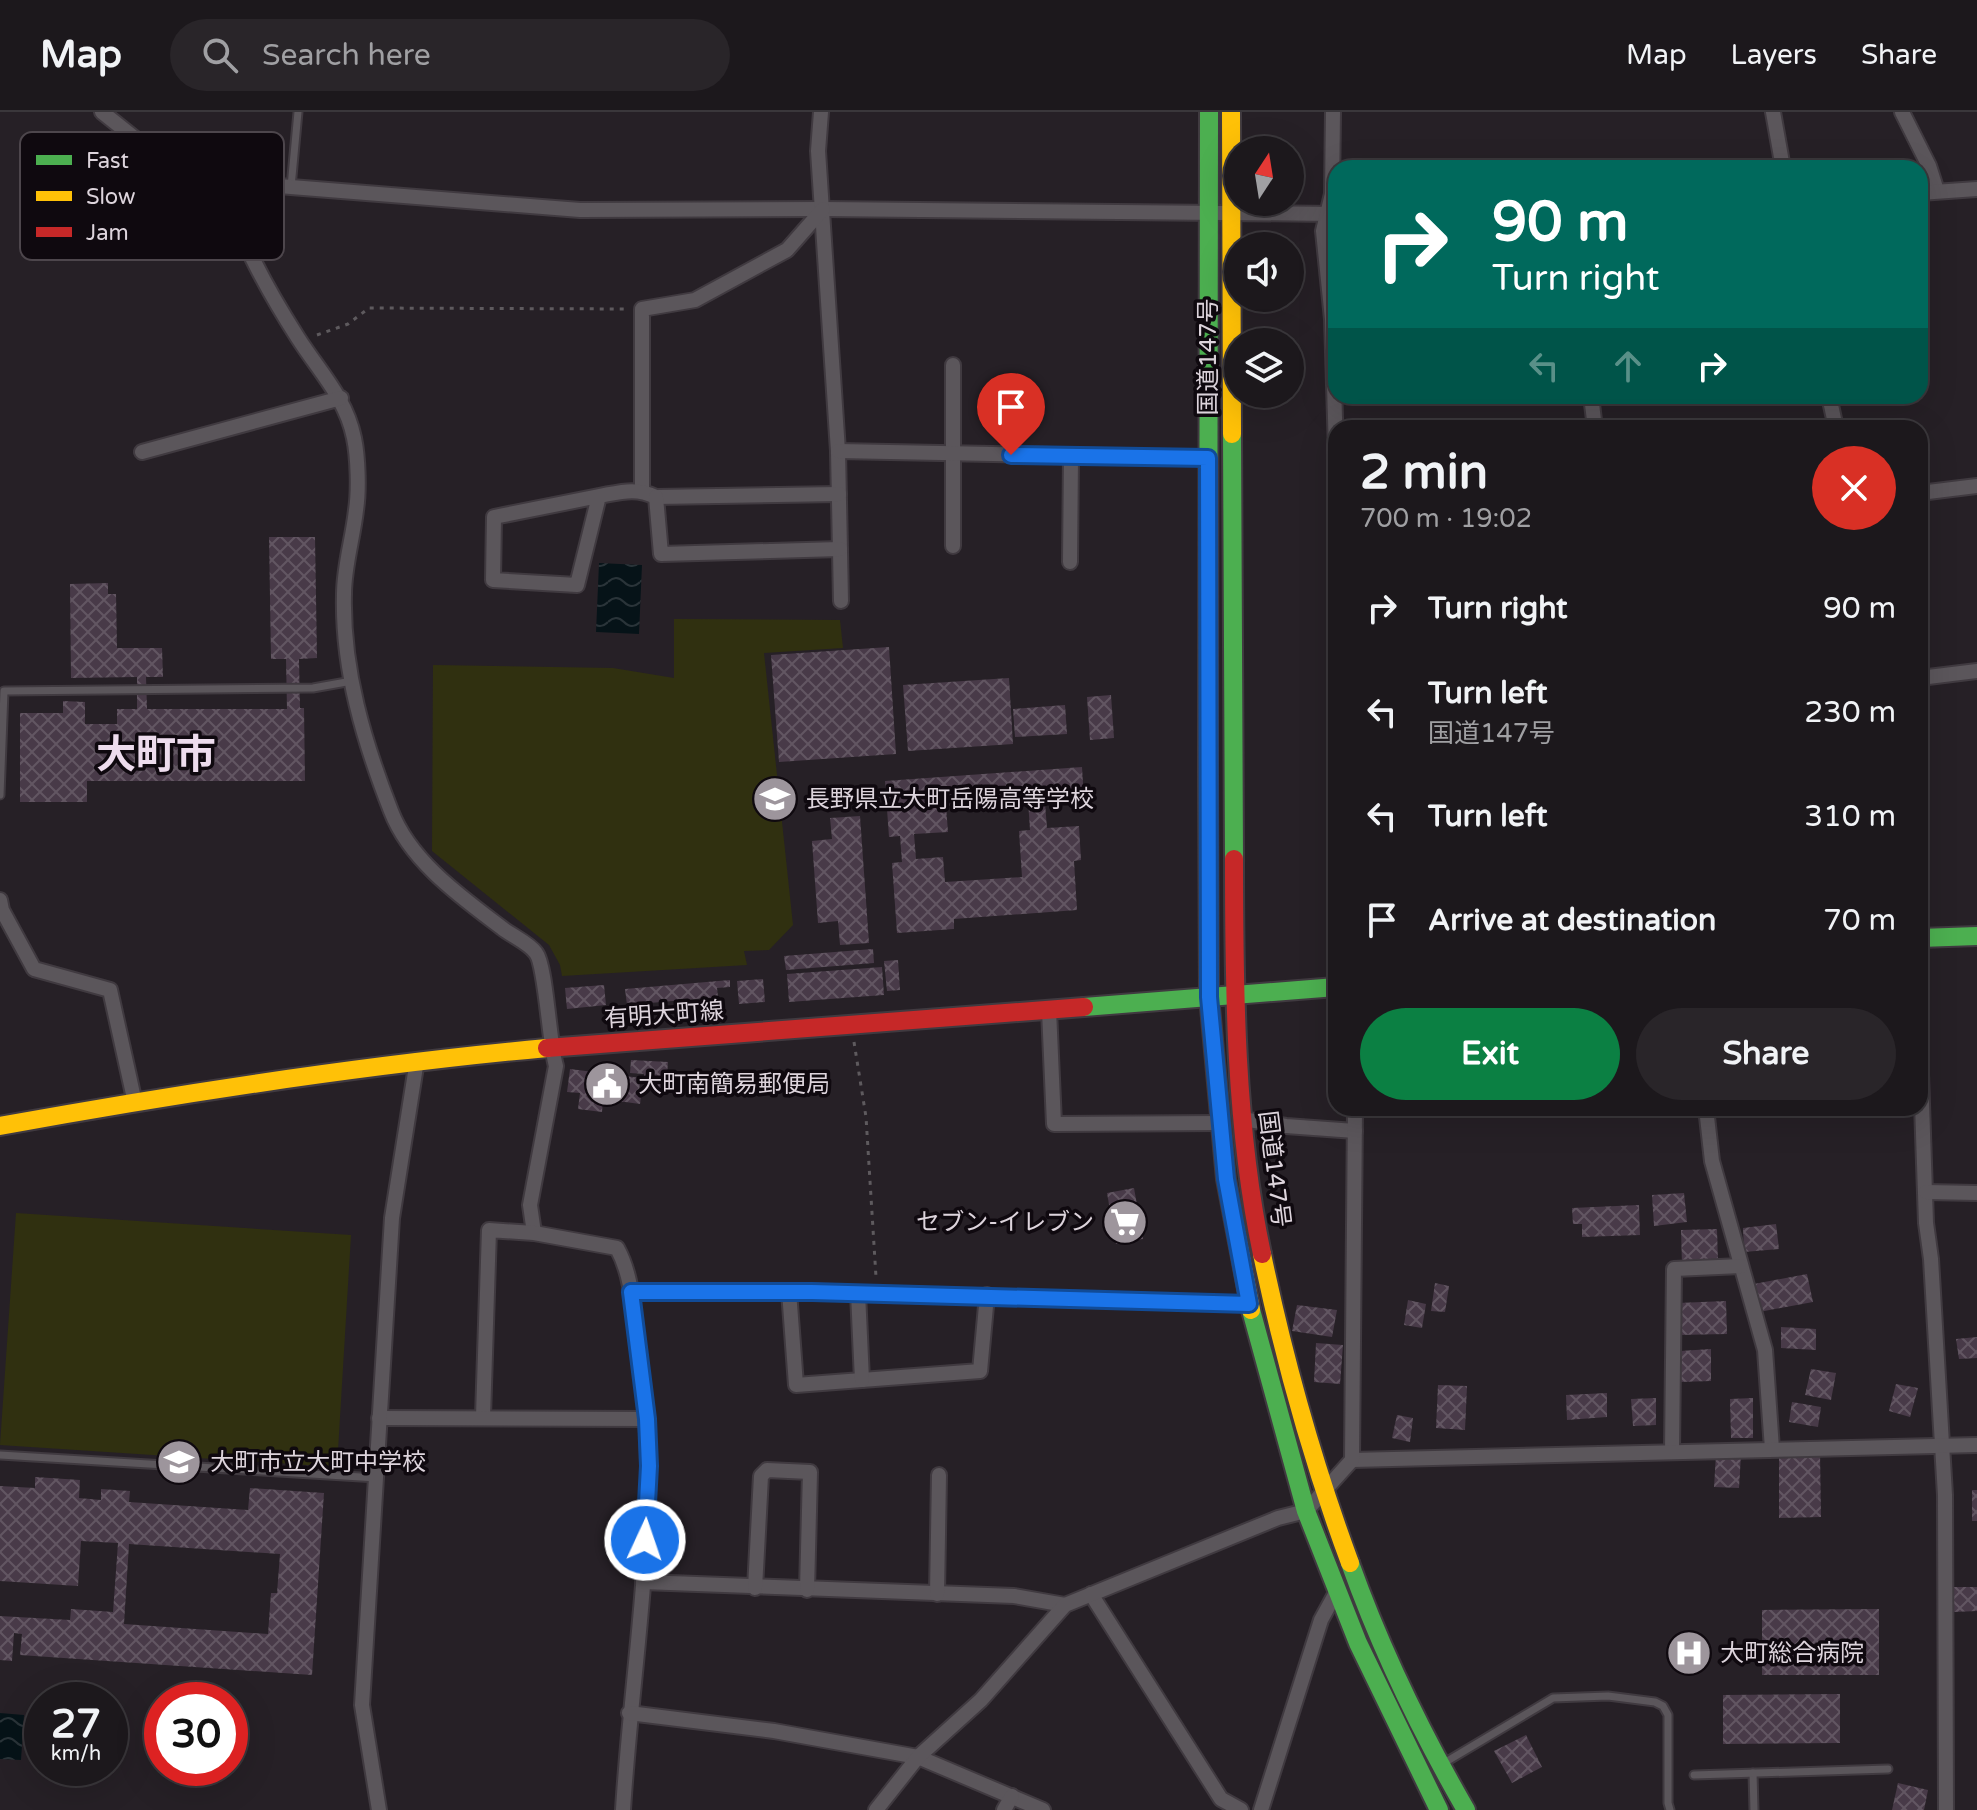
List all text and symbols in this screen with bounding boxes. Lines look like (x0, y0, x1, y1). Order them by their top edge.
search box (170, 19, 730, 91)
text: Map (40, 32, 122, 78)
icon: search (198, 33, 242, 77)
text: Search here (262, 37, 431, 74)
text: Map (1626, 38, 1687, 72)
text: Layers (1731, 38, 1817, 72)
text: Share (1861, 38, 1937, 72)
legend (20, 132, 284, 260)
north arrow (1224, 136, 1304, 216)
map controls (1224, 136, 1304, 408)
text: Fast (86, 148, 129, 174)
text: Slow (86, 184, 136, 210)
text: 90 m (1492, 189, 1628, 256)
icon: right (1360, 192, 1464, 296)
text: Jam (86, 220, 129, 246)
button: sound (1224, 232, 1304, 312)
text: Turn right (1492, 257, 1659, 300)
street label: 国道147号 (1194, 298, 1223, 416)
button: layers (1224, 328, 1304, 408)
icon: left (1522, 344, 1566, 388)
icon: ahead (1606, 344, 1650, 388)
icon: right (1690, 344, 1734, 388)
pin (977, 373, 1045, 455)
icon: arrive (989, 385, 1033, 429)
text: 2 min (1360, 444, 1488, 502)
button: close (1812, 446, 1896, 530)
text: 700 m · 19:02 (1360, 503, 1532, 534)
icon: right (1360, 586, 1404, 630)
text: Turn right (1428, 590, 1568, 627)
text: 90 m (1823, 590, 1896, 627)
text: Turn left (1428, 675, 1547, 712)
icon: left (1360, 690, 1404, 734)
text: 230 m (1804, 694, 1896, 731)
text: 国道147号 (1428, 718, 1555, 749)
district label: 大町市 (96, 731, 216, 779)
school or university icon: 長野県立大町岳陽高等学校 (751, 775, 799, 823)
place label: 長野県立大町岳陽高等学校 (806, 785, 1094, 814)
icon: left (1360, 794, 1404, 838)
text: Turn left (1428, 798, 1547, 835)
text: 310 m (1804, 798, 1896, 835)
icon: arrive (1360, 898, 1404, 942)
text: Arrive at destination (1428, 902, 1716, 939)
text: 70 m (1823, 902, 1896, 939)
street label: 有明大町線 (603, 996, 725, 1034)
button: Exit (1360, 1008, 1620, 1100)
button: Share (1636, 1008, 1896, 1100)
public building icon: 大町南簡易郵便局 (583, 1060, 631, 1108)
place label: 大町南簡易郵便局 (638, 1070, 830, 1099)
street label: 国道147号 (1252, 1109, 1296, 1229)
supermarket icon: セブン-イレブン (1101, 1198, 1149, 1246)
place label: セブン-イレブン (916, 1208, 1094, 1237)
school or university icon: 大町市立大町中学校 (155, 1438, 203, 1486)
place label: 大町市立大町中学校 (210, 1448, 426, 1477)
position arrow (603, 1498, 687, 1582)
hospital icon: 大町総合病院 (1665, 1629, 1713, 1677)
place label: 大町総合病院 (1720, 1639, 1864, 1668)
speed limit sign: 30 (144, 1682, 248, 1786)
text: 27 (51, 1700, 101, 1748)
text: km/h (51, 1742, 101, 1766)

